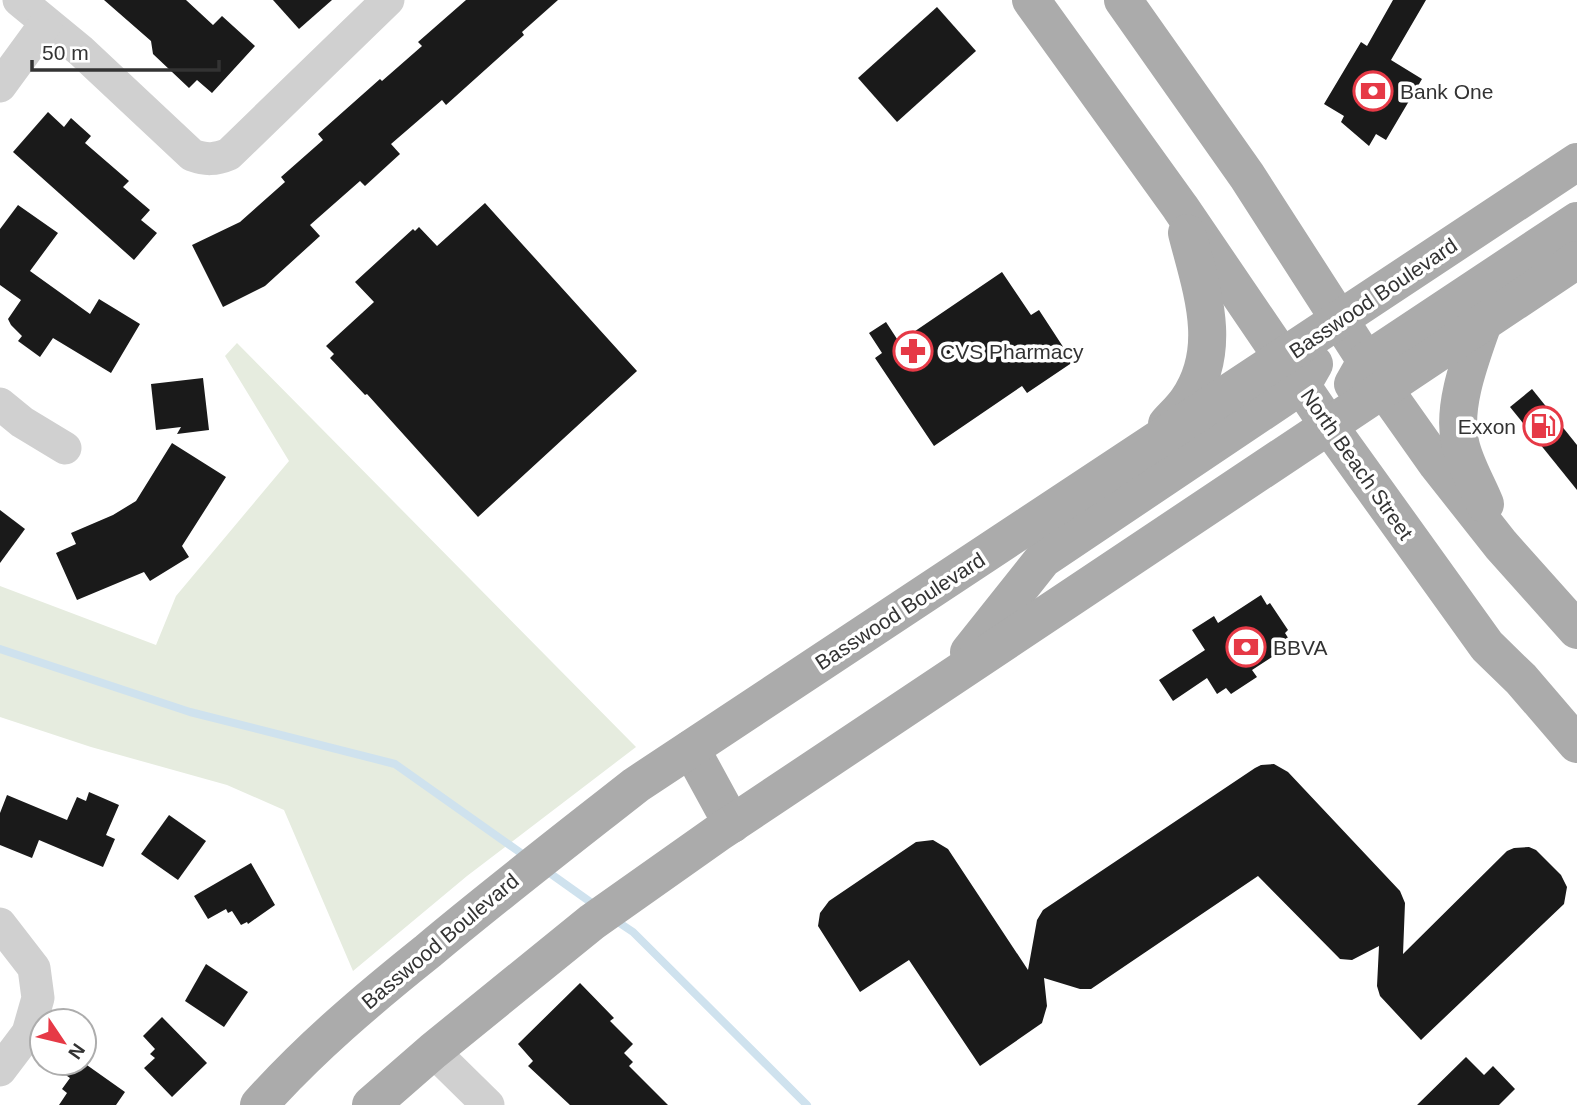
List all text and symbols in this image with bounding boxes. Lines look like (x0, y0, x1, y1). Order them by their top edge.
scale bar (32, 28, 219, 72)
text: 50 m (42, 41, 89, 64)
bank icon: Bank One (1352, 70, 1394, 112)
place label: Bank One (1400, 80, 1493, 103)
street label: Basswood Boulevard (1285, 233, 1461, 363)
pharmacy icon: CVS Pharmacy (892, 330, 934, 372)
place label: CVS Pharmacy (940, 340, 1084, 363)
street label: North Beach Street (1296, 384, 1418, 544)
fuel station icon: Exxon (1522, 405, 1564, 447)
place label: Exxon (1458, 415, 1516, 438)
street label: Basswood Boulevard (811, 548, 989, 674)
bank icon: BBVA (1225, 626, 1267, 668)
place label: BBVA (1273, 636, 1327, 659)
street label: Basswood Boulevard (357, 869, 523, 1013)
north arrow (28, 1007, 98, 1077)
text: N (64, 1040, 89, 1063)

